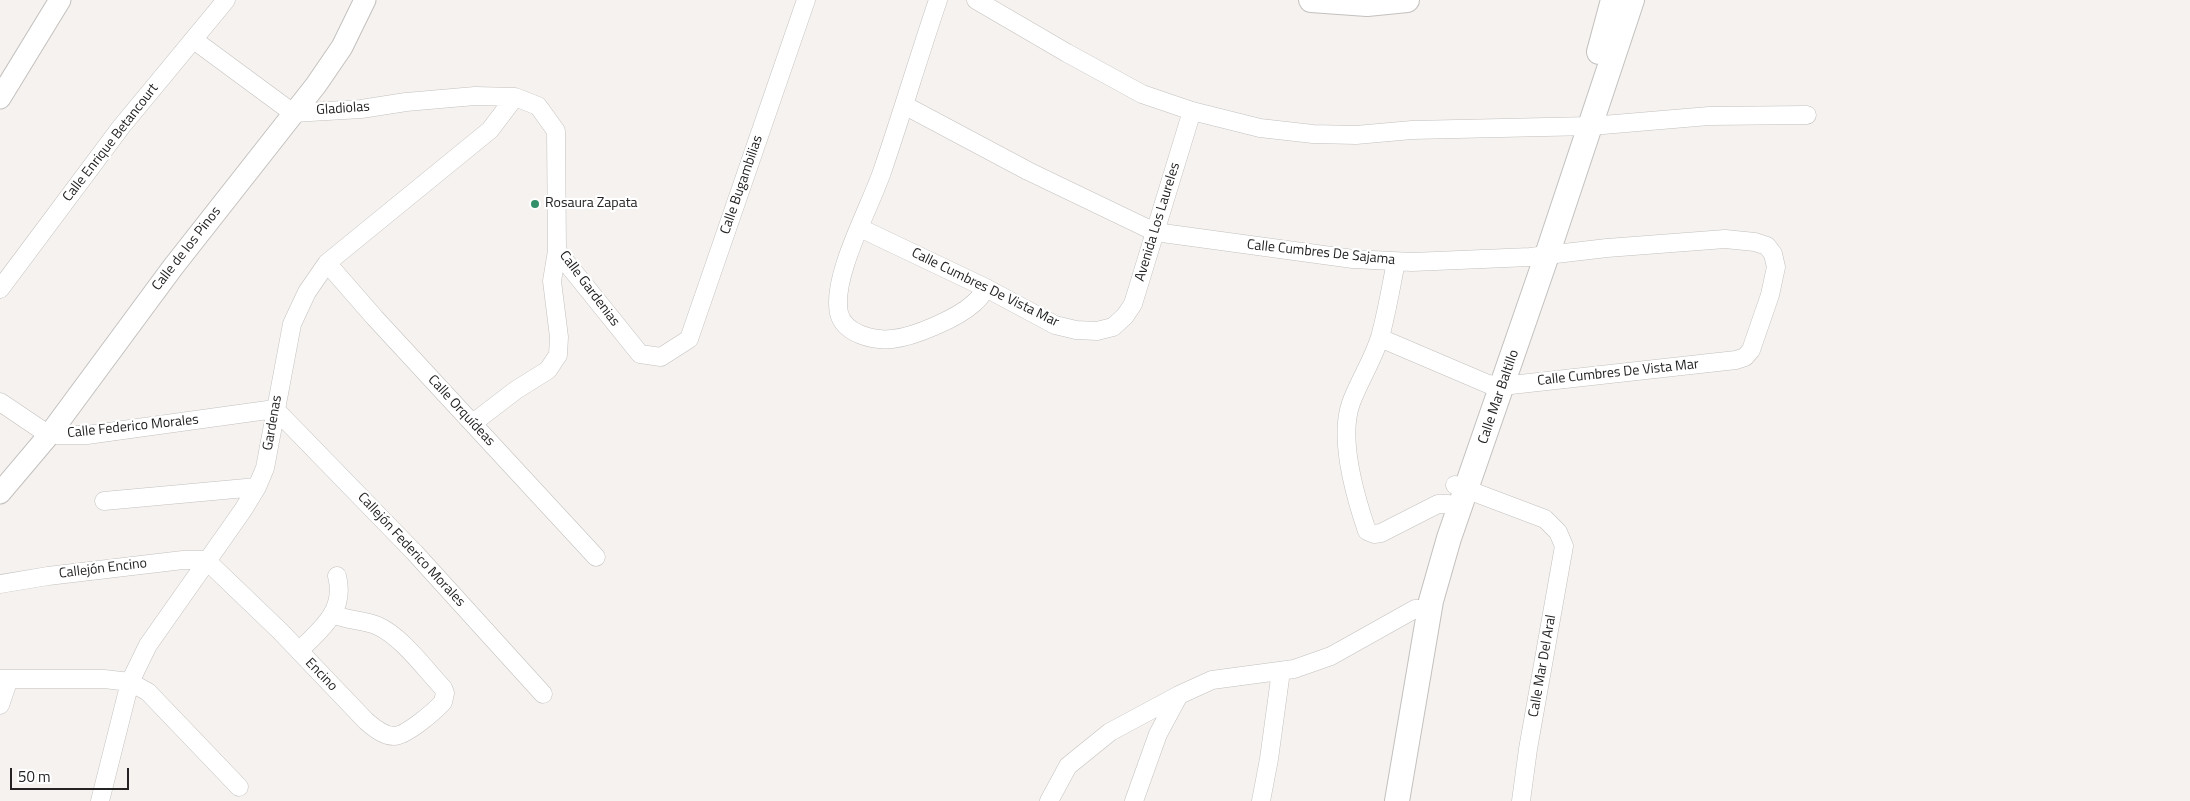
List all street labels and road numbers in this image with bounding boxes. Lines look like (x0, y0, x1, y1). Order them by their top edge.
street label: Calle Enrique Betancourt (60, 81, 162, 205)
street label: Gladiolas (316, 99, 370, 119)
street label: Calle Bugambilias (717, 133, 767, 237)
street label: Avenida Los Laureles (1132, 161, 1184, 283)
street label: Calle de los Pinos (149, 204, 225, 294)
street label: Calle Cumbres De Sajama (1246, 237, 1396, 269)
street label: Calle Cumbres De Vista Mar (908, 245, 1062, 331)
street label: Calle Gardenias (555, 248, 623, 330)
street label: Calle Mar Baltillo (1475, 348, 1523, 446)
street label: Calle Cumbres De Vista Mar (1537, 356, 1699, 390)
street label: Calle Orquídeas (424, 372, 498, 450)
street label: Gardenas (260, 394, 286, 452)
street label: Calle Federico Morales (66, 412, 200, 442)
street label: Callejón Federico Morales (354, 489, 468, 611)
street label: Callejón Encino (58, 555, 148, 583)
street label: Calle Mar Del Aral (1526, 613, 1560, 719)
street label: Encino (301, 655, 341, 695)

